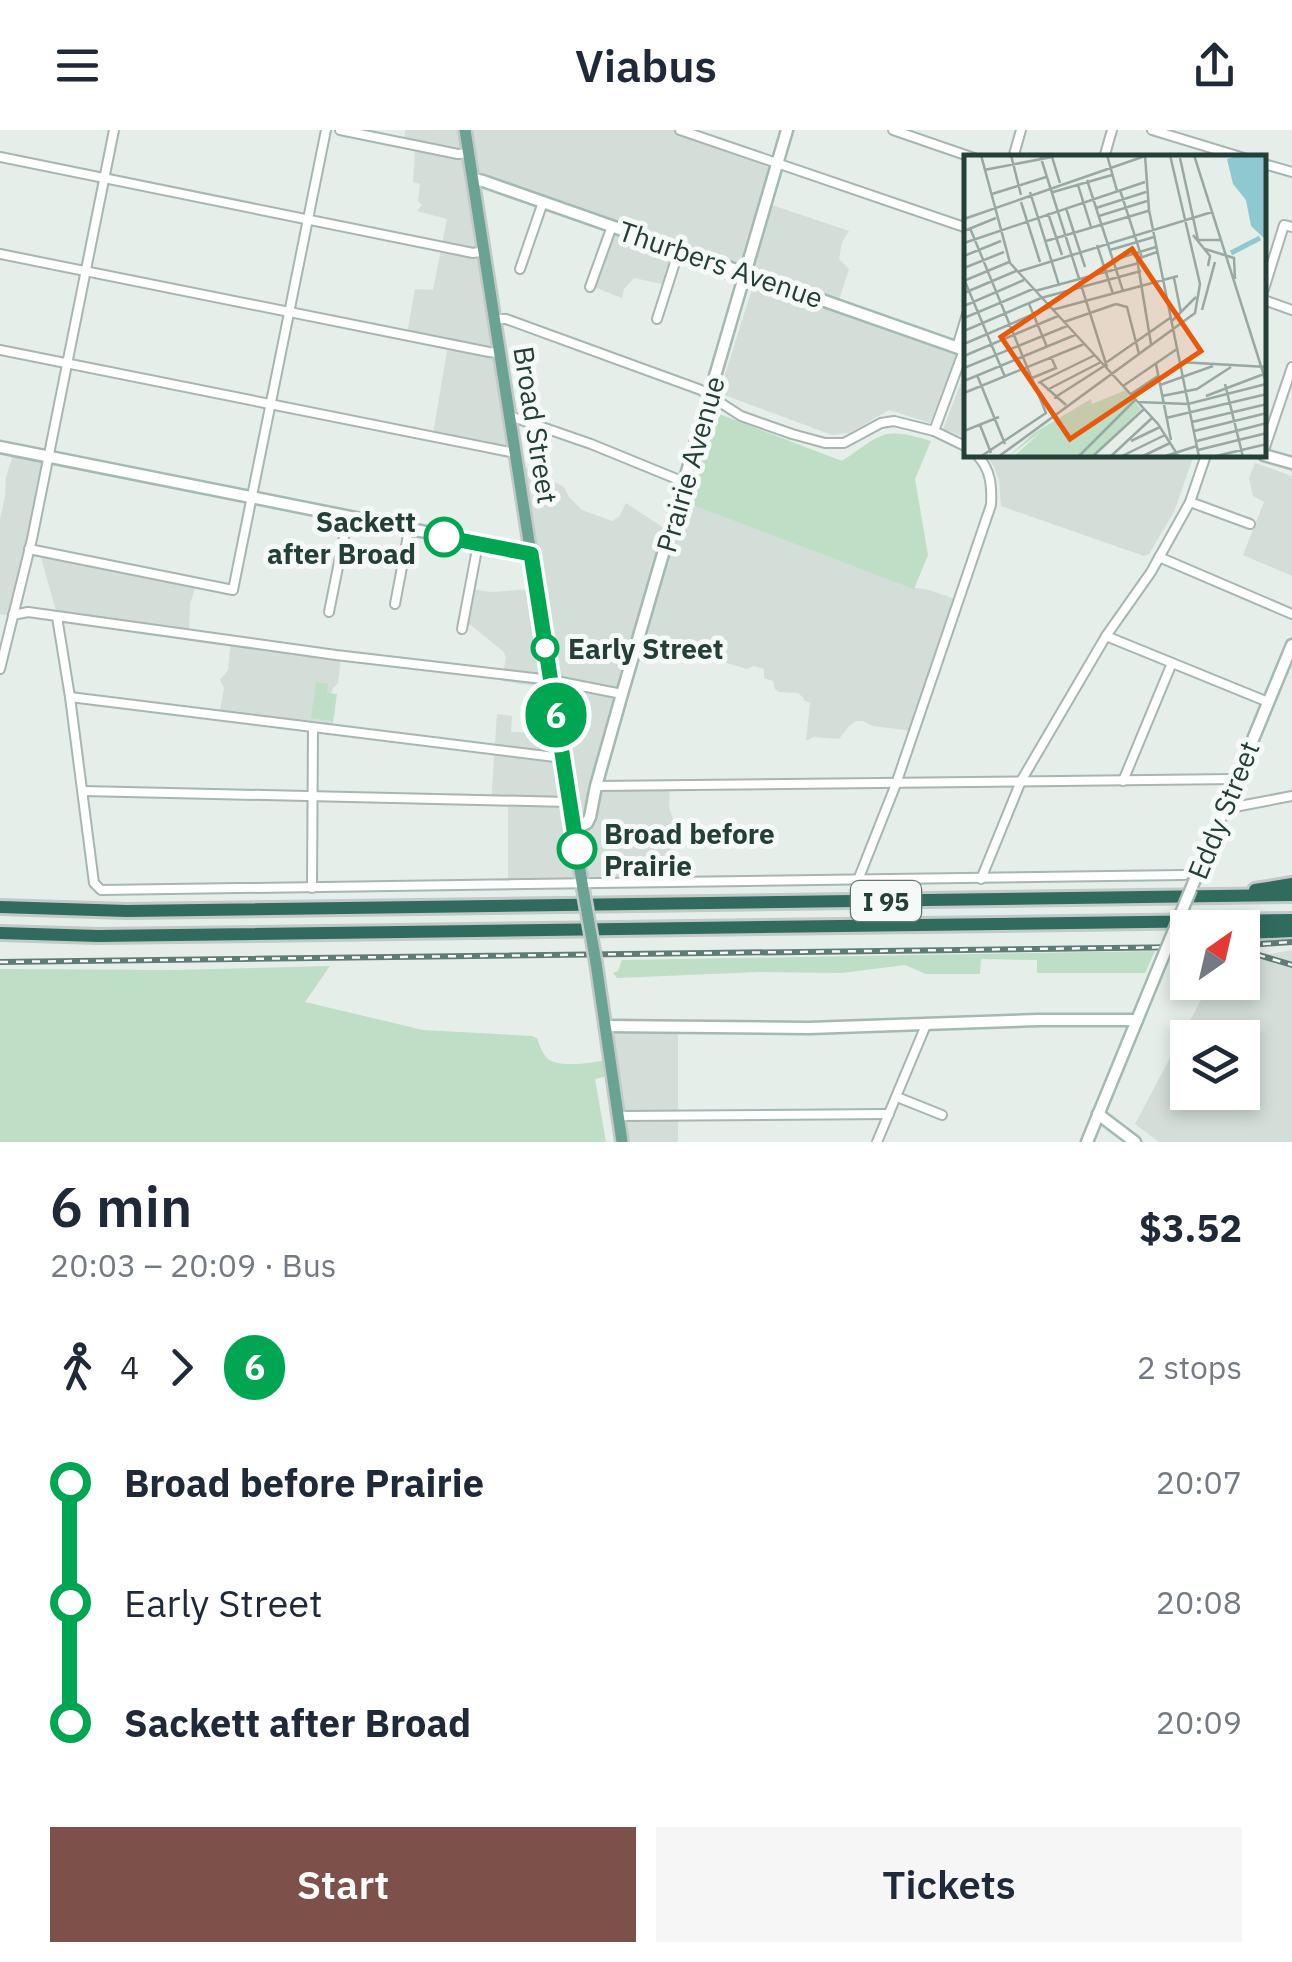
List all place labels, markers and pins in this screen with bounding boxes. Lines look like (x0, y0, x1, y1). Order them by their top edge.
place label: Sackett after Broad (267, 503, 416, 572)
marker: Sackett after Broad (425, 518, 463, 556)
place label: Early Street (568, 630, 724, 667)
marker: Early Street (532, 635, 558, 661)
place label: Broad before Prairie (604, 815, 775, 884)
marker: Broad before Prairie (558, 830, 596, 868)

